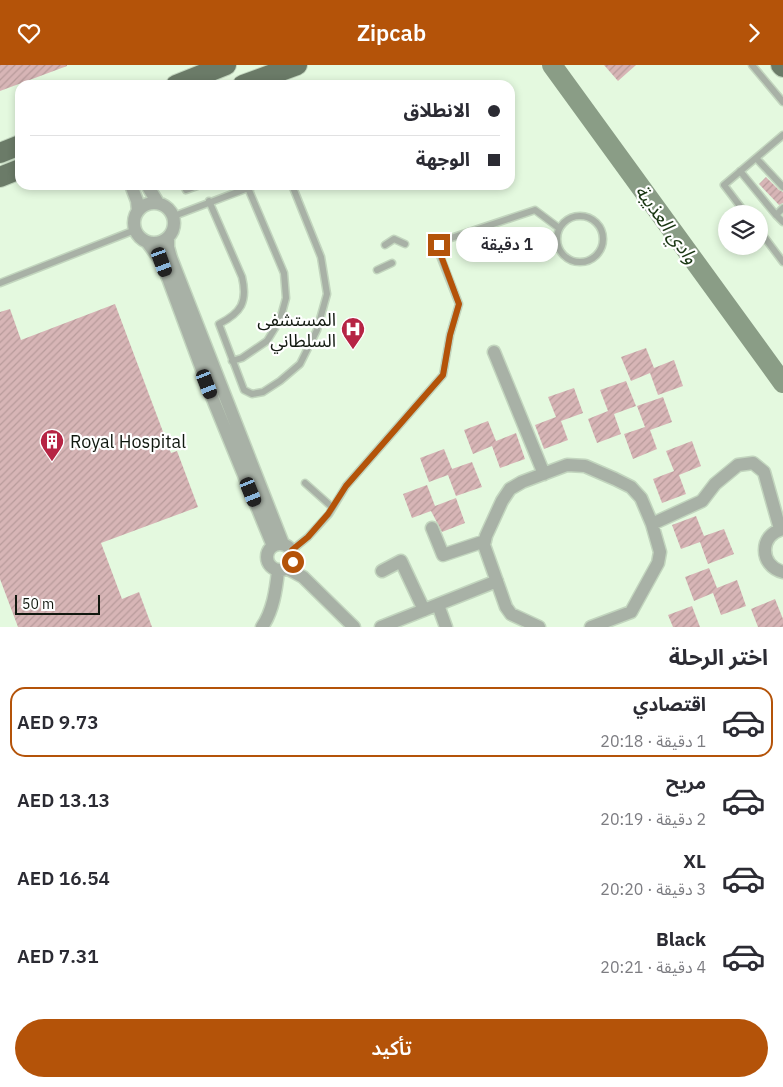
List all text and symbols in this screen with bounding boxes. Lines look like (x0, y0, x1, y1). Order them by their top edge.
text: Zipcab (357, 18, 426, 47)
icon: heart (15, 19, 43, 47)
icon: forward (740, 19, 768, 47)
text: الانطلاق (404, 98, 470, 122)
text: الوجهة (416, 147, 470, 171)
water label: وادي العذيبة (628, 180, 704, 271)
map controls (718, 205, 768, 255)
button: layers (718, 205, 768, 255)
callout: 1 دقيقة (456, 227, 559, 263)
route end (428, 234, 450, 256)
text: 1 دقيقة (481, 234, 533, 254)
car (149, 245, 174, 279)
place label: المستشفى السلطاني (257, 308, 336, 354)
hospital icon: المستشفى السلطاني (340, 316, 366, 350)
car (194, 367, 219, 401)
building icon: Royal Hospital (39, 428, 65, 462)
place label: Royal Hospital (70, 430, 186, 453)
car (238, 475, 263, 509)
route start (282, 551, 304, 573)
scale bar (15, 592, 100, 615)
text: 50 m (22, 595, 54, 613)
text: اختر الرحلة (669, 642, 768, 671)
text: اقتصادي (633, 692, 706, 716)
icon: car (721, 700, 766, 745)
text: AED 9.73 (17, 710, 99, 734)
text: 1 دقيقة · 20:18 (600, 731, 706, 751)
text: مريح (666, 770, 706, 794)
icon: car (721, 778, 766, 823)
text: AED 13.13 (17, 788, 110, 812)
text: 2 دقيقة · 20:19 (600, 809, 706, 829)
text: XL (683, 849, 706, 873)
icon: car (721, 856, 766, 901)
text: AED 16.54 (17, 866, 110, 890)
text: 3 دقيقة · 20:20 (600, 879, 706, 899)
text: Black (656, 927, 706, 951)
icon: car (721, 934, 766, 979)
text: AED 7.31 (17, 944, 99, 968)
text: 4 دقيقة · 20:21 (600, 957, 706, 977)
button: تأكيد (15, 1019, 768, 1077)

